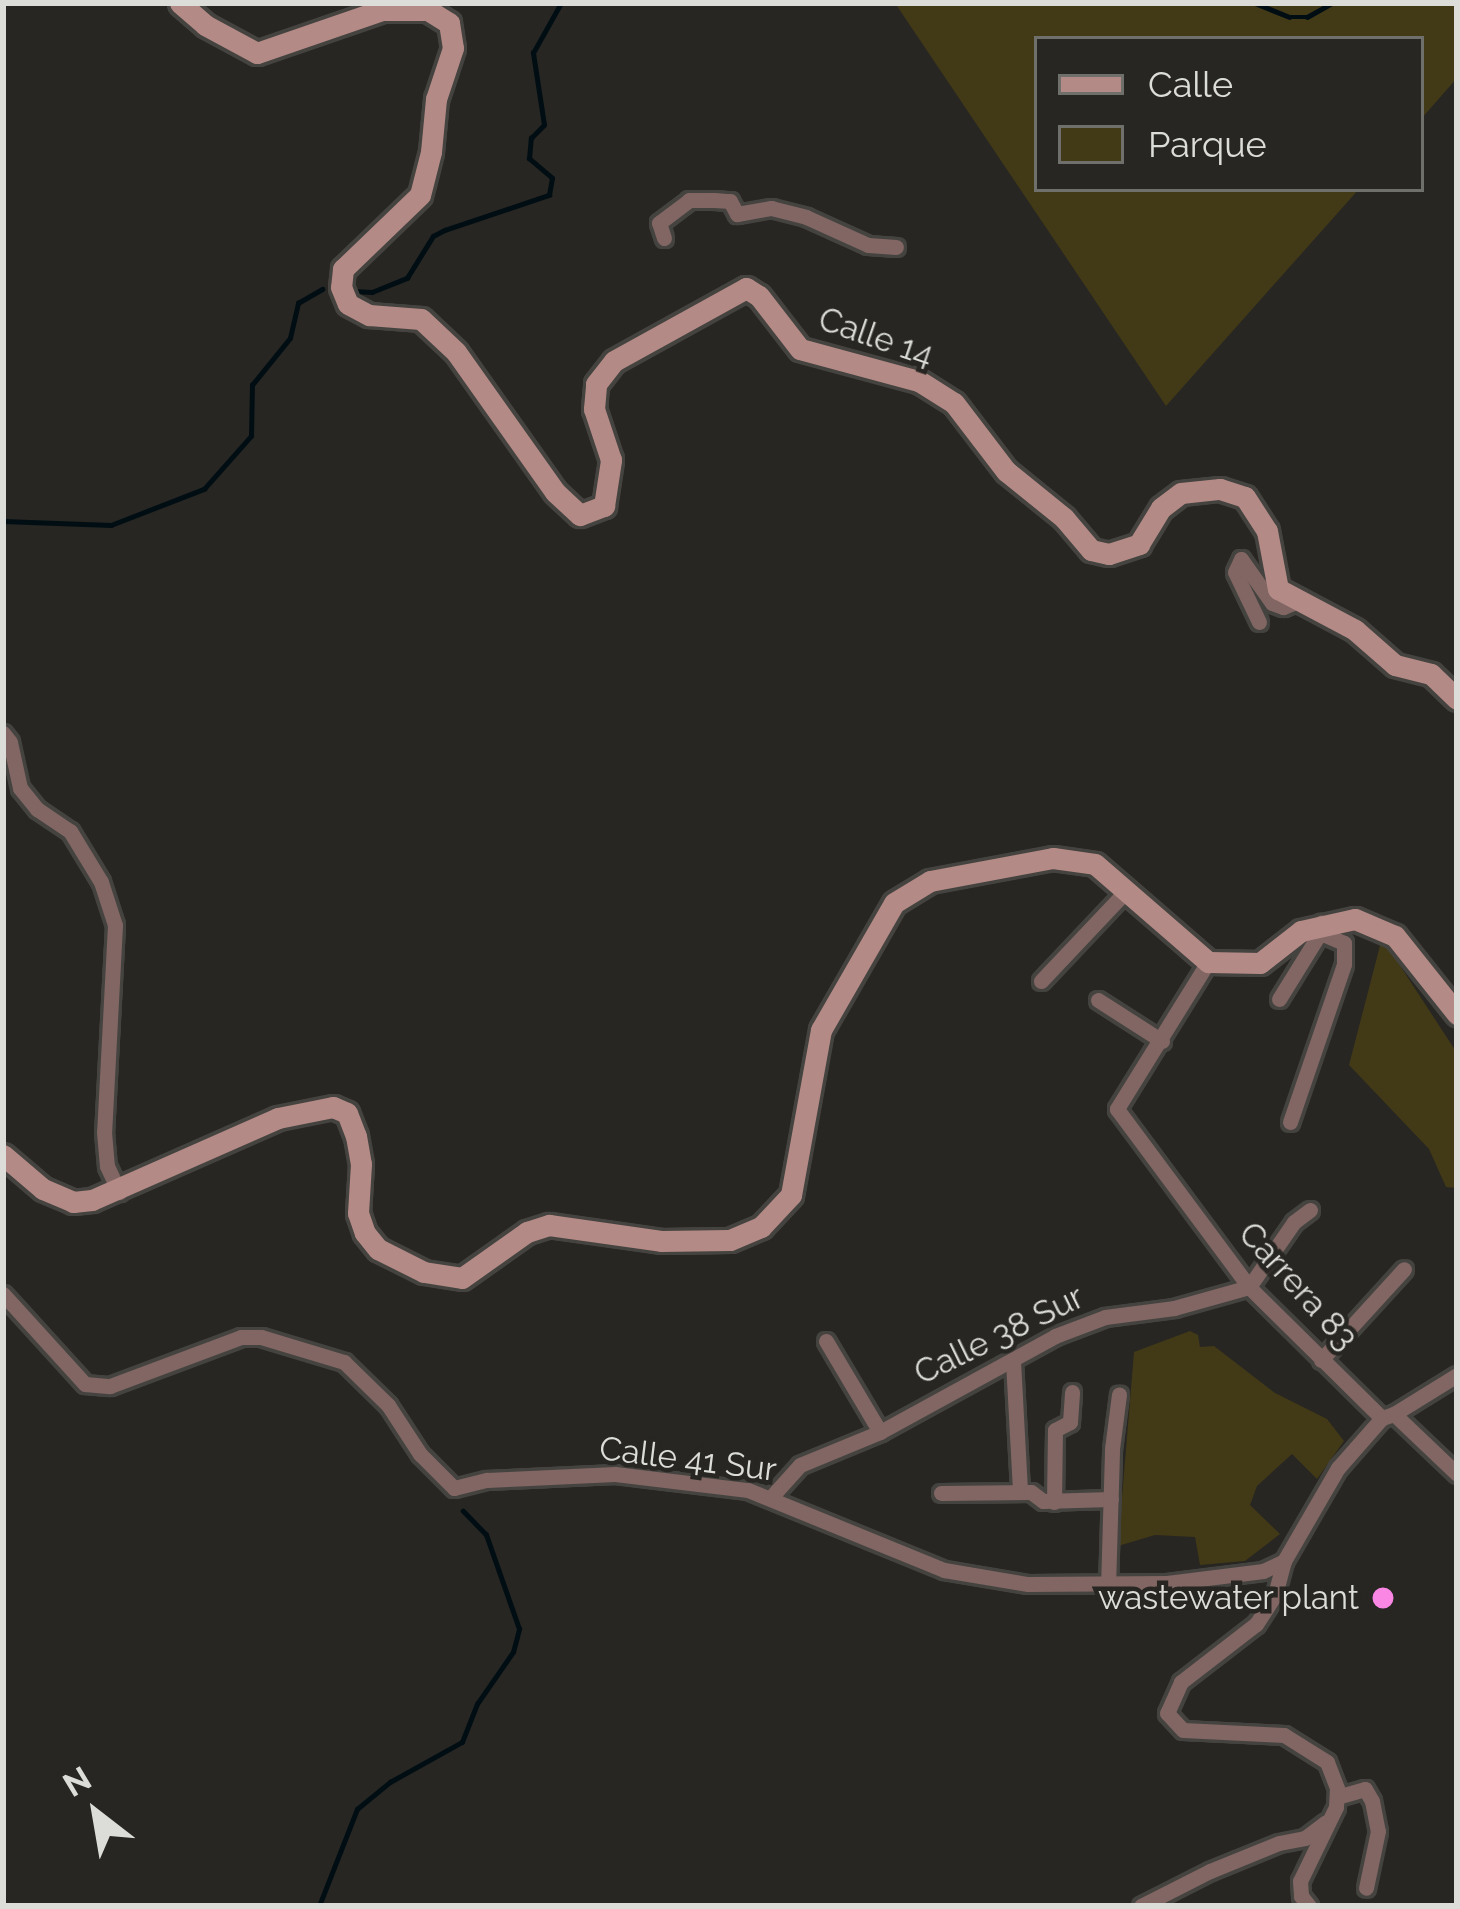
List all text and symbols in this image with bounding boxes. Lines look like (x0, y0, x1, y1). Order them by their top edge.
legend (1034, 36, 1424, 192)
text: Calle (1148, 63, 1233, 105)
text: Parque (1148, 123, 1267, 165)
street label: Calle 14 (814, 299, 938, 375)
street label: Carrera 83 (1231, 1214, 1365, 1358)
street label: Calle 38 Sur (908, 1277, 1090, 1393)
street label: Calle 41 Sur (597, 1428, 779, 1490)
place label: wastewater plant (1097, 1578, 1359, 1618)
marker: wastewater plant (1370, 1585, 1396, 1611)
north arrow (36, 1753, 156, 1873)
text: N (56, 1759, 98, 1805)

